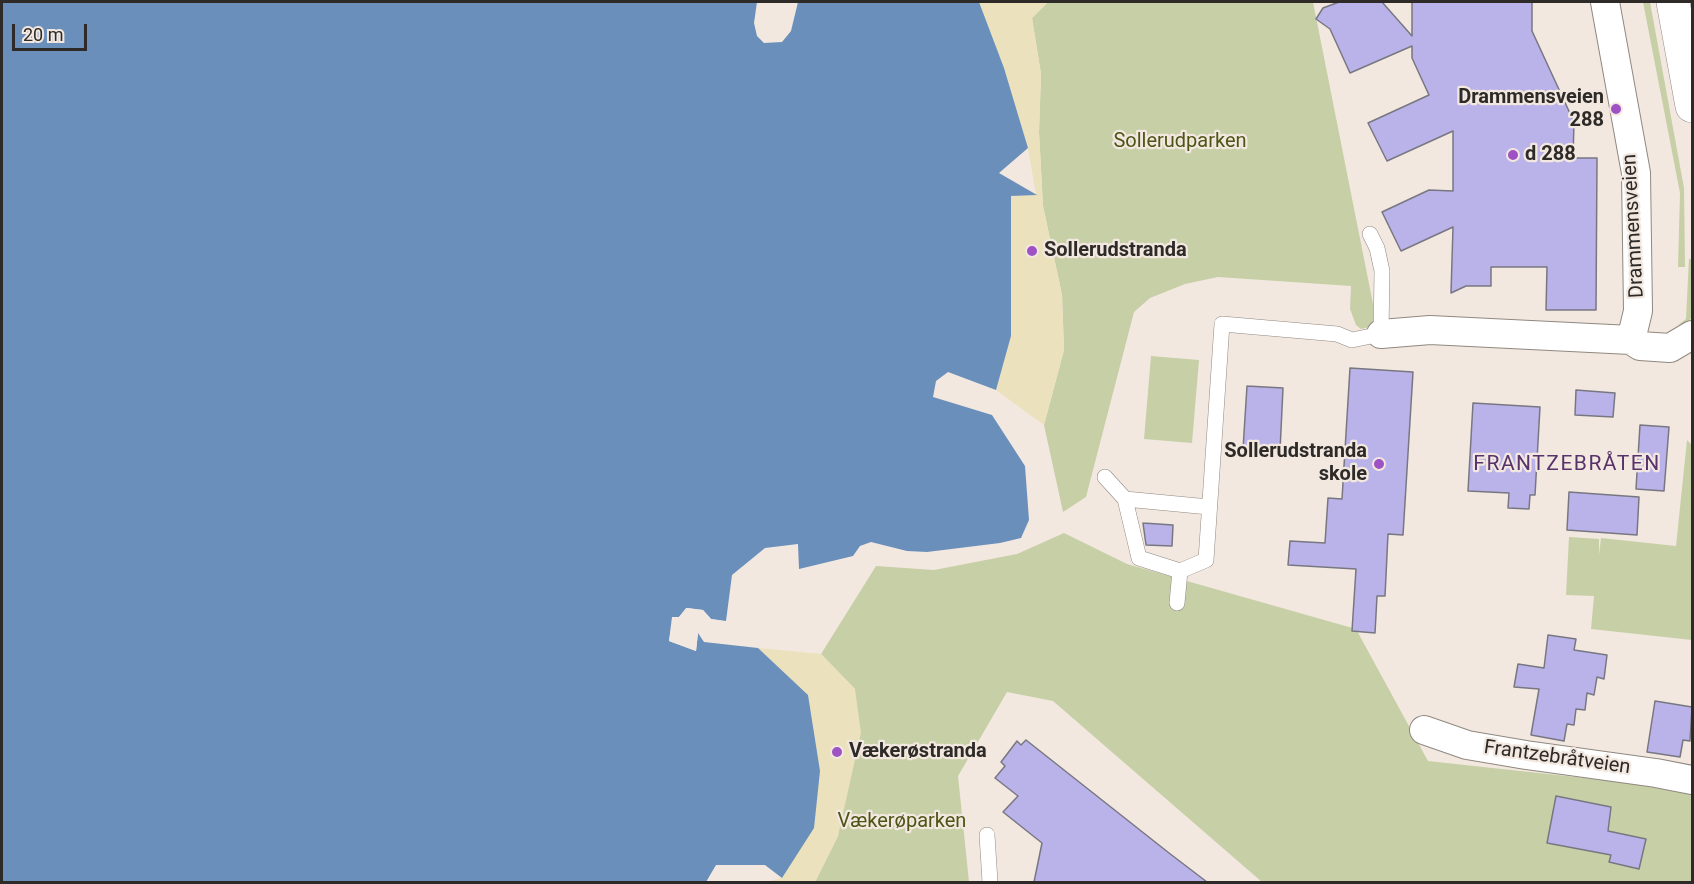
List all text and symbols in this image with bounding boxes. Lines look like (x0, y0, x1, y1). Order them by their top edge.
scale bar (15, 12, 90, 50)
text: 20 m (23, 24, 63, 45)
place label: Drammensveien 288 (1458, 86, 1604, 133)
marker: Drammensveien 288 (1609, 102, 1623, 116)
park label: Sollerudparken (1113, 130, 1247, 154)
place label: d 288 (1525, 143, 1576, 167)
marker: d 288 (1506, 148, 1520, 162)
street label: Drammensveien (1618, 153, 1650, 299)
place label: Sollerudstranda (1044, 239, 1187, 263)
marker: Sollerudstranda (1025, 244, 1039, 258)
place label: Sollerudstranda skole (1224, 440, 1367, 487)
district label: FRANTZEBRÅTEN (1473, 452, 1661, 478)
marker: Sollerudstranda skole (1372, 457, 1386, 471)
street label: Frantzebråtveien (1482, 736, 1632, 780)
place label: Vækerøstranda (849, 740, 987, 764)
marker: Vækerøstranda (830, 745, 844, 759)
park label: Vækerøparken (838, 810, 966, 834)

